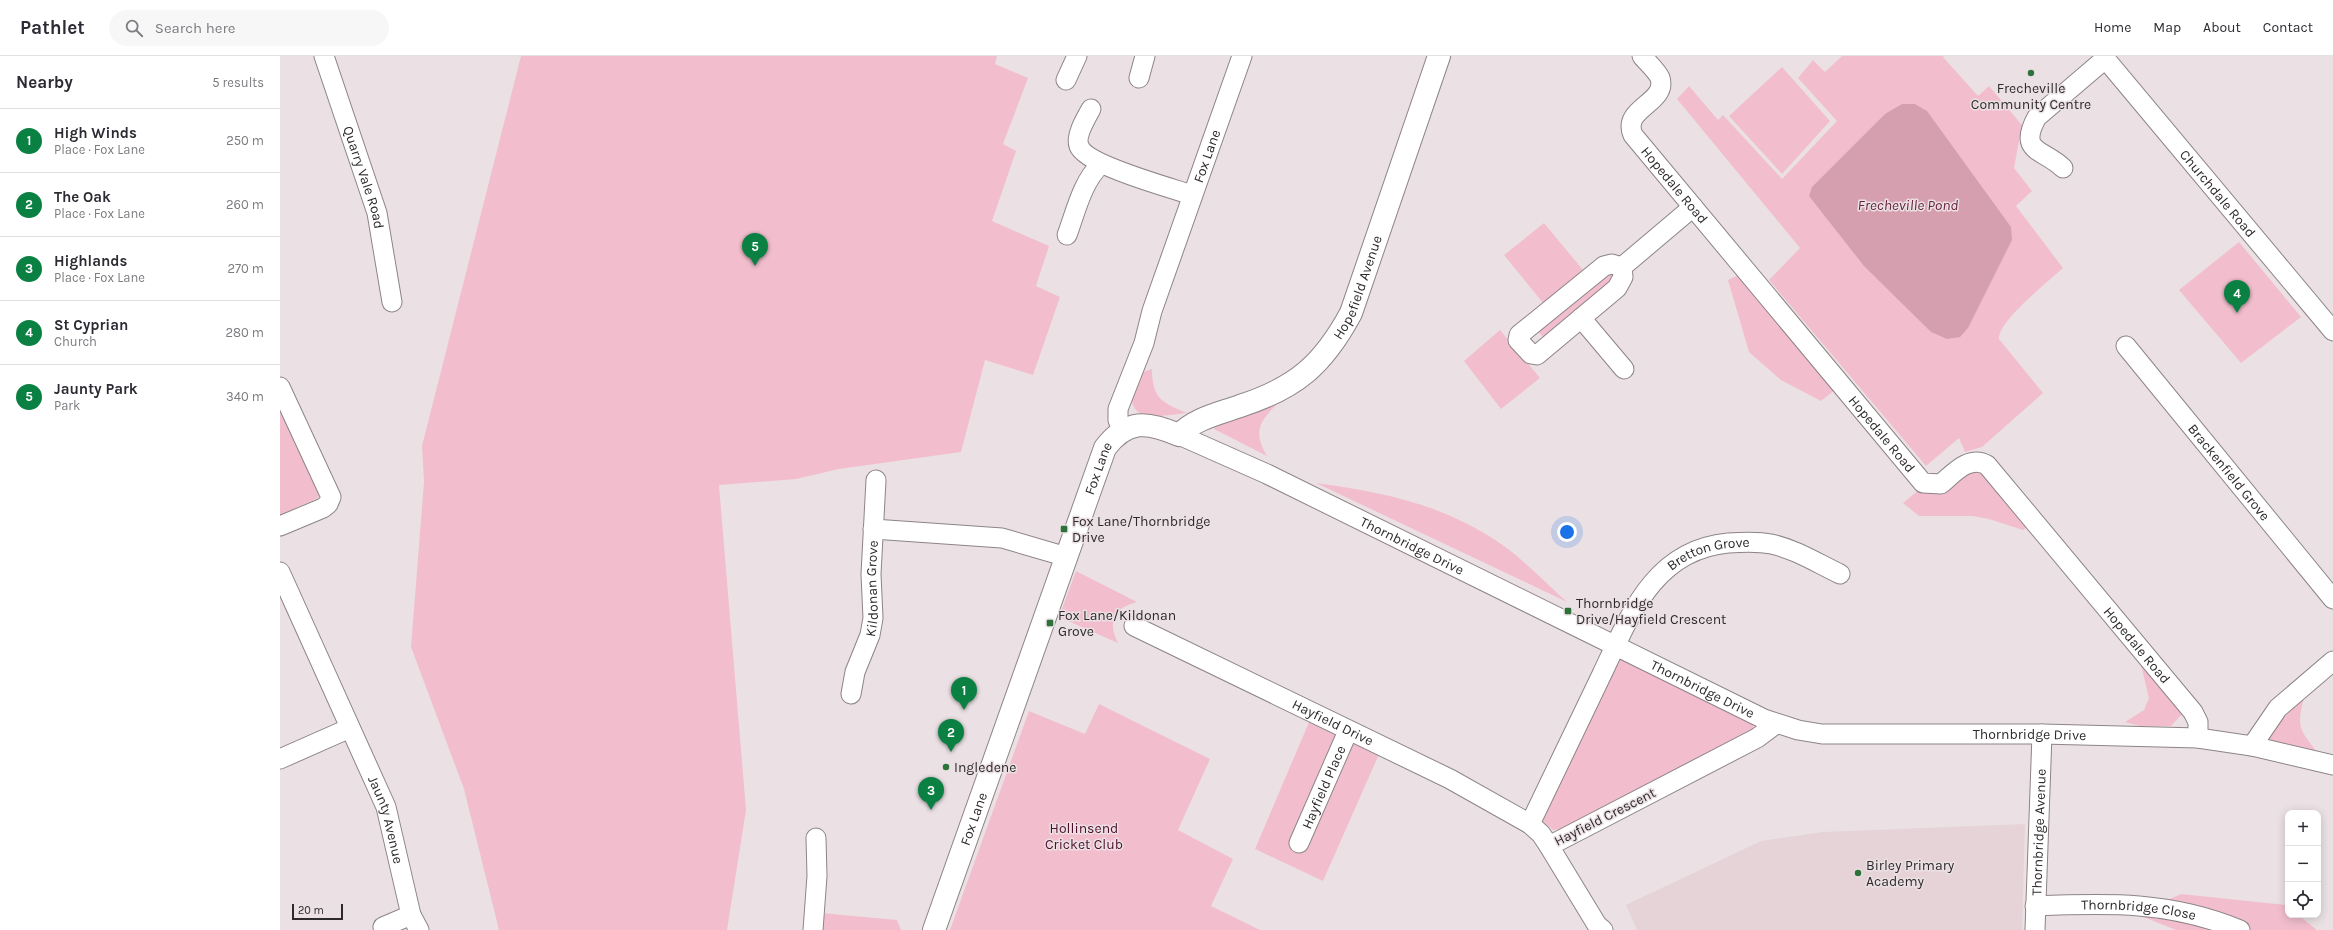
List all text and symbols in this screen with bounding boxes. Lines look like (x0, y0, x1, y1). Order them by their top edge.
search box (109, 10, 389, 46)
text: Pathlet (20, 17, 85, 39)
icon: search (123, 17, 145, 39)
text: Search here (155, 19, 236, 37)
text: Home (2094, 19, 2131, 36)
text: Map (2153, 19, 2181, 36)
text: About (2203, 19, 2241, 36)
text: Contact (2263, 19, 2313, 36)
marker: Frecheville Community Centre (2026, 68, 2036, 78)
text: Nearby (16, 72, 73, 92)
text: 5 results (212, 75, 264, 90)
place label: Frecheville Community Centre (1971, 80, 2091, 113)
text: High Winds (54, 124, 137, 142)
street label: Quarry Vale Road (340, 124, 388, 230)
street label: Fox Lane (1190, 127, 1224, 185)
text: 1 (27, 133, 31, 148)
text: 250 m (226, 133, 264, 148)
text: Place · Fox Lane (54, 142, 145, 157)
street label: Hopedale Road (1638, 143, 1712, 227)
street label: Churchdale Road (2176, 146, 2259, 241)
text: The Oak (54, 188, 111, 206)
water label: Frecheville Pond (1858, 196, 1958, 214)
text: 2 (25, 197, 33, 212)
text: 260 m (226, 197, 264, 212)
text: Place · Fox Lane (54, 206, 145, 221)
pin: 5 (742, 233, 768, 266)
street label: Hopefield Avenue (1329, 233, 1385, 342)
text: Highlands (54, 252, 127, 270)
text: 3 (25, 261, 33, 276)
text: 270 m (227, 261, 264, 276)
text: Place · Fox Lane (54, 270, 145, 285)
pin: 4 (2224, 280, 2250, 313)
text: St Cyprian (54, 316, 128, 334)
text: 4 (25, 325, 33, 340)
text: 280 m (226, 325, 264, 340)
text: Church (54, 334, 97, 349)
text: Jaunty Park (54, 380, 138, 398)
text: 5 (25, 389, 33, 404)
text: 340 m (226, 389, 264, 404)
street label: Hopedale Road (1845, 392, 1919, 476)
text: Park (54, 398, 80, 413)
street label: Brackenfield Grove (2185, 420, 2274, 524)
street label: Fox Lane (1081, 438, 1116, 497)
place label: Fox Lane/Thornbridge Drive (1072, 513, 1211, 546)
street label: Thornbridge Drive (1357, 513, 1467, 578)
your location (1557, 522, 1577, 542)
marker: Fox Lane/Thornbridge Drive (1059, 524, 1069, 534)
street label: Bretton Grove (1663, 533, 1750, 574)
street label: Kildonan Grove (861, 540, 882, 638)
place label: Thornbridge Drive/Hayfield Crescent (1576, 595, 1726, 628)
street label: Hopedale Road (2100, 603, 2174, 687)
marker: Thornbridge Drive/Hayfield Crescent (1563, 606, 1573, 616)
place label: Fox Lane/Kildonan Grove (1058, 607, 1176, 640)
marker: Fox Lane/Kildonan Grove (1045, 618, 1055, 628)
street label: Thornbridge Drive (1648, 656, 1757, 722)
pin: 1 (951, 677, 977, 710)
street label: Hayfield Drive (1290, 695, 1376, 749)
pin: 2 (938, 719, 964, 752)
street label: Thornbridge Drive (1973, 726, 2087, 744)
street label: Hayfield Place (1298, 743, 1349, 831)
place label: Ingledene (954, 759, 1017, 776)
marker: Ingledene (941, 762, 951, 772)
street label: Thornbridge Avenue (2028, 768, 2049, 896)
street label: Jaunty Avenue (364, 773, 407, 865)
pin: 3 (918, 777, 944, 810)
street label: Hayfield Crescent (1551, 784, 1659, 850)
street label: Fox Lane (956, 790, 991, 848)
map controls (2285, 810, 2321, 918)
button: + (2285, 810, 2321, 846)
park label: Hollinsend Cricket Club (1045, 820, 1123, 853)
button: − (2285, 846, 2321, 882)
place label: Birley Primary Academy (1866, 857, 1955, 890)
marker: Birley Primary Academy (1853, 868, 1863, 878)
button: locate (2285, 882, 2321, 918)
street label: Thornbridge Close (2081, 896, 2198, 924)
scale bar (292, 902, 343, 921)
text: 20 m (298, 904, 324, 917)

